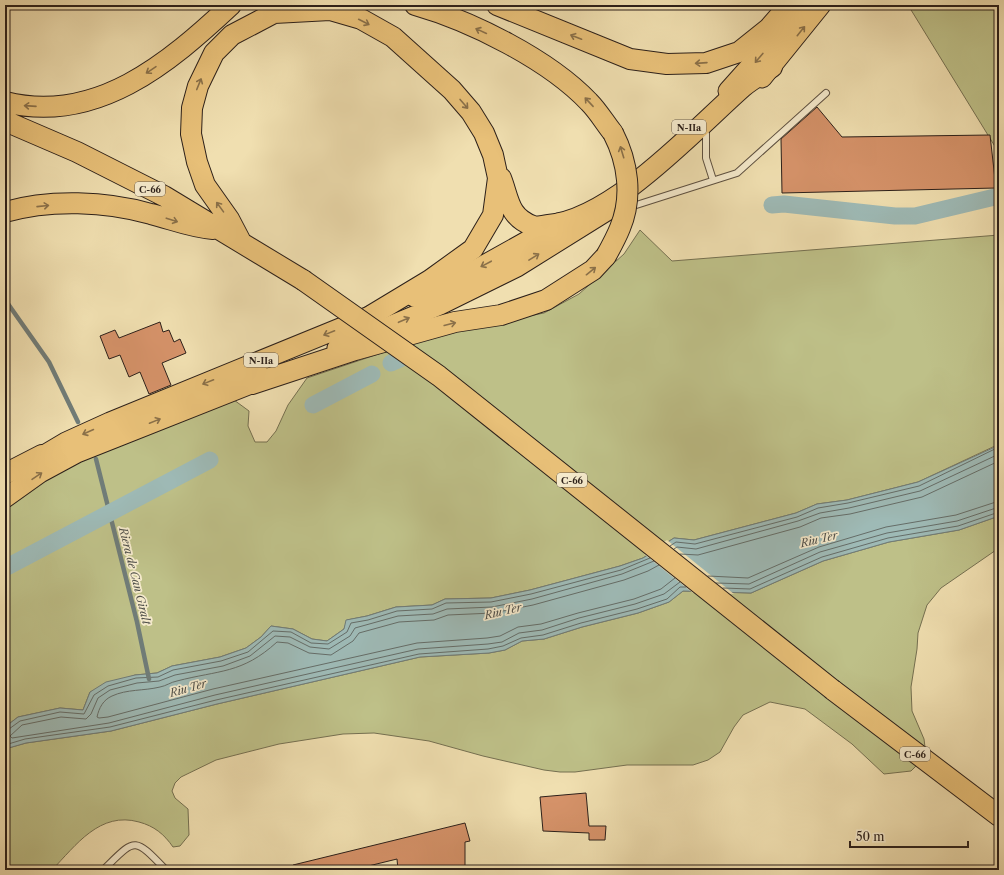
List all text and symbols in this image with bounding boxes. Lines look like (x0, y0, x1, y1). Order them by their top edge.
one-way arrow (358, 18, 370, 26)
one-way arrow (796, 25, 805, 36)
one-way arrow (476, 27, 488, 34)
one-way arrow (570, 33, 582, 41)
one-way arrow (754, 52, 763, 63)
one-way arrow (695, 59, 708, 67)
one-way arrow (146, 66, 157, 74)
one-way arrow (196, 79, 203, 91)
one-way arrow (584, 97, 594, 107)
one-way arrow (459, 98, 468, 108)
one-way arrow (24, 102, 37, 109)
road number: N-IIa (672, 120, 706, 134)
one-way arrow (617, 146, 625, 158)
road number: C-66 (135, 182, 165, 196)
one-way arrow (36, 202, 49, 210)
one-way arrow (215, 202, 224, 213)
one-way arrow (165, 217, 178, 224)
one-way arrow (528, 253, 539, 261)
one-way arrow (480, 261, 492, 268)
one-way arrow (585, 267, 596, 276)
one-way arrow (398, 315, 410, 323)
one-way arrow (443, 320, 456, 327)
one-way arrow (323, 329, 335, 337)
road number: N-IIa (244, 353, 278, 367)
one-way arrow (203, 379, 215, 386)
one-way arrow (148, 417, 160, 425)
one-way arrow (83, 429, 95, 436)
one-way arrow (31, 472, 42, 480)
road number: C-66 (557, 473, 587, 487)
water label: Riera de Can Giralt (116, 525, 154, 627)
water label: Riu Ter (798, 528, 840, 550)
water label: Riu Ter (482, 600, 524, 622)
water label: Riu Ter (167, 676, 209, 700)
road number: C-66 (900, 747, 930, 761)
scale bar (850, 823, 968, 849)
text: 50 m (856, 829, 885, 844)

